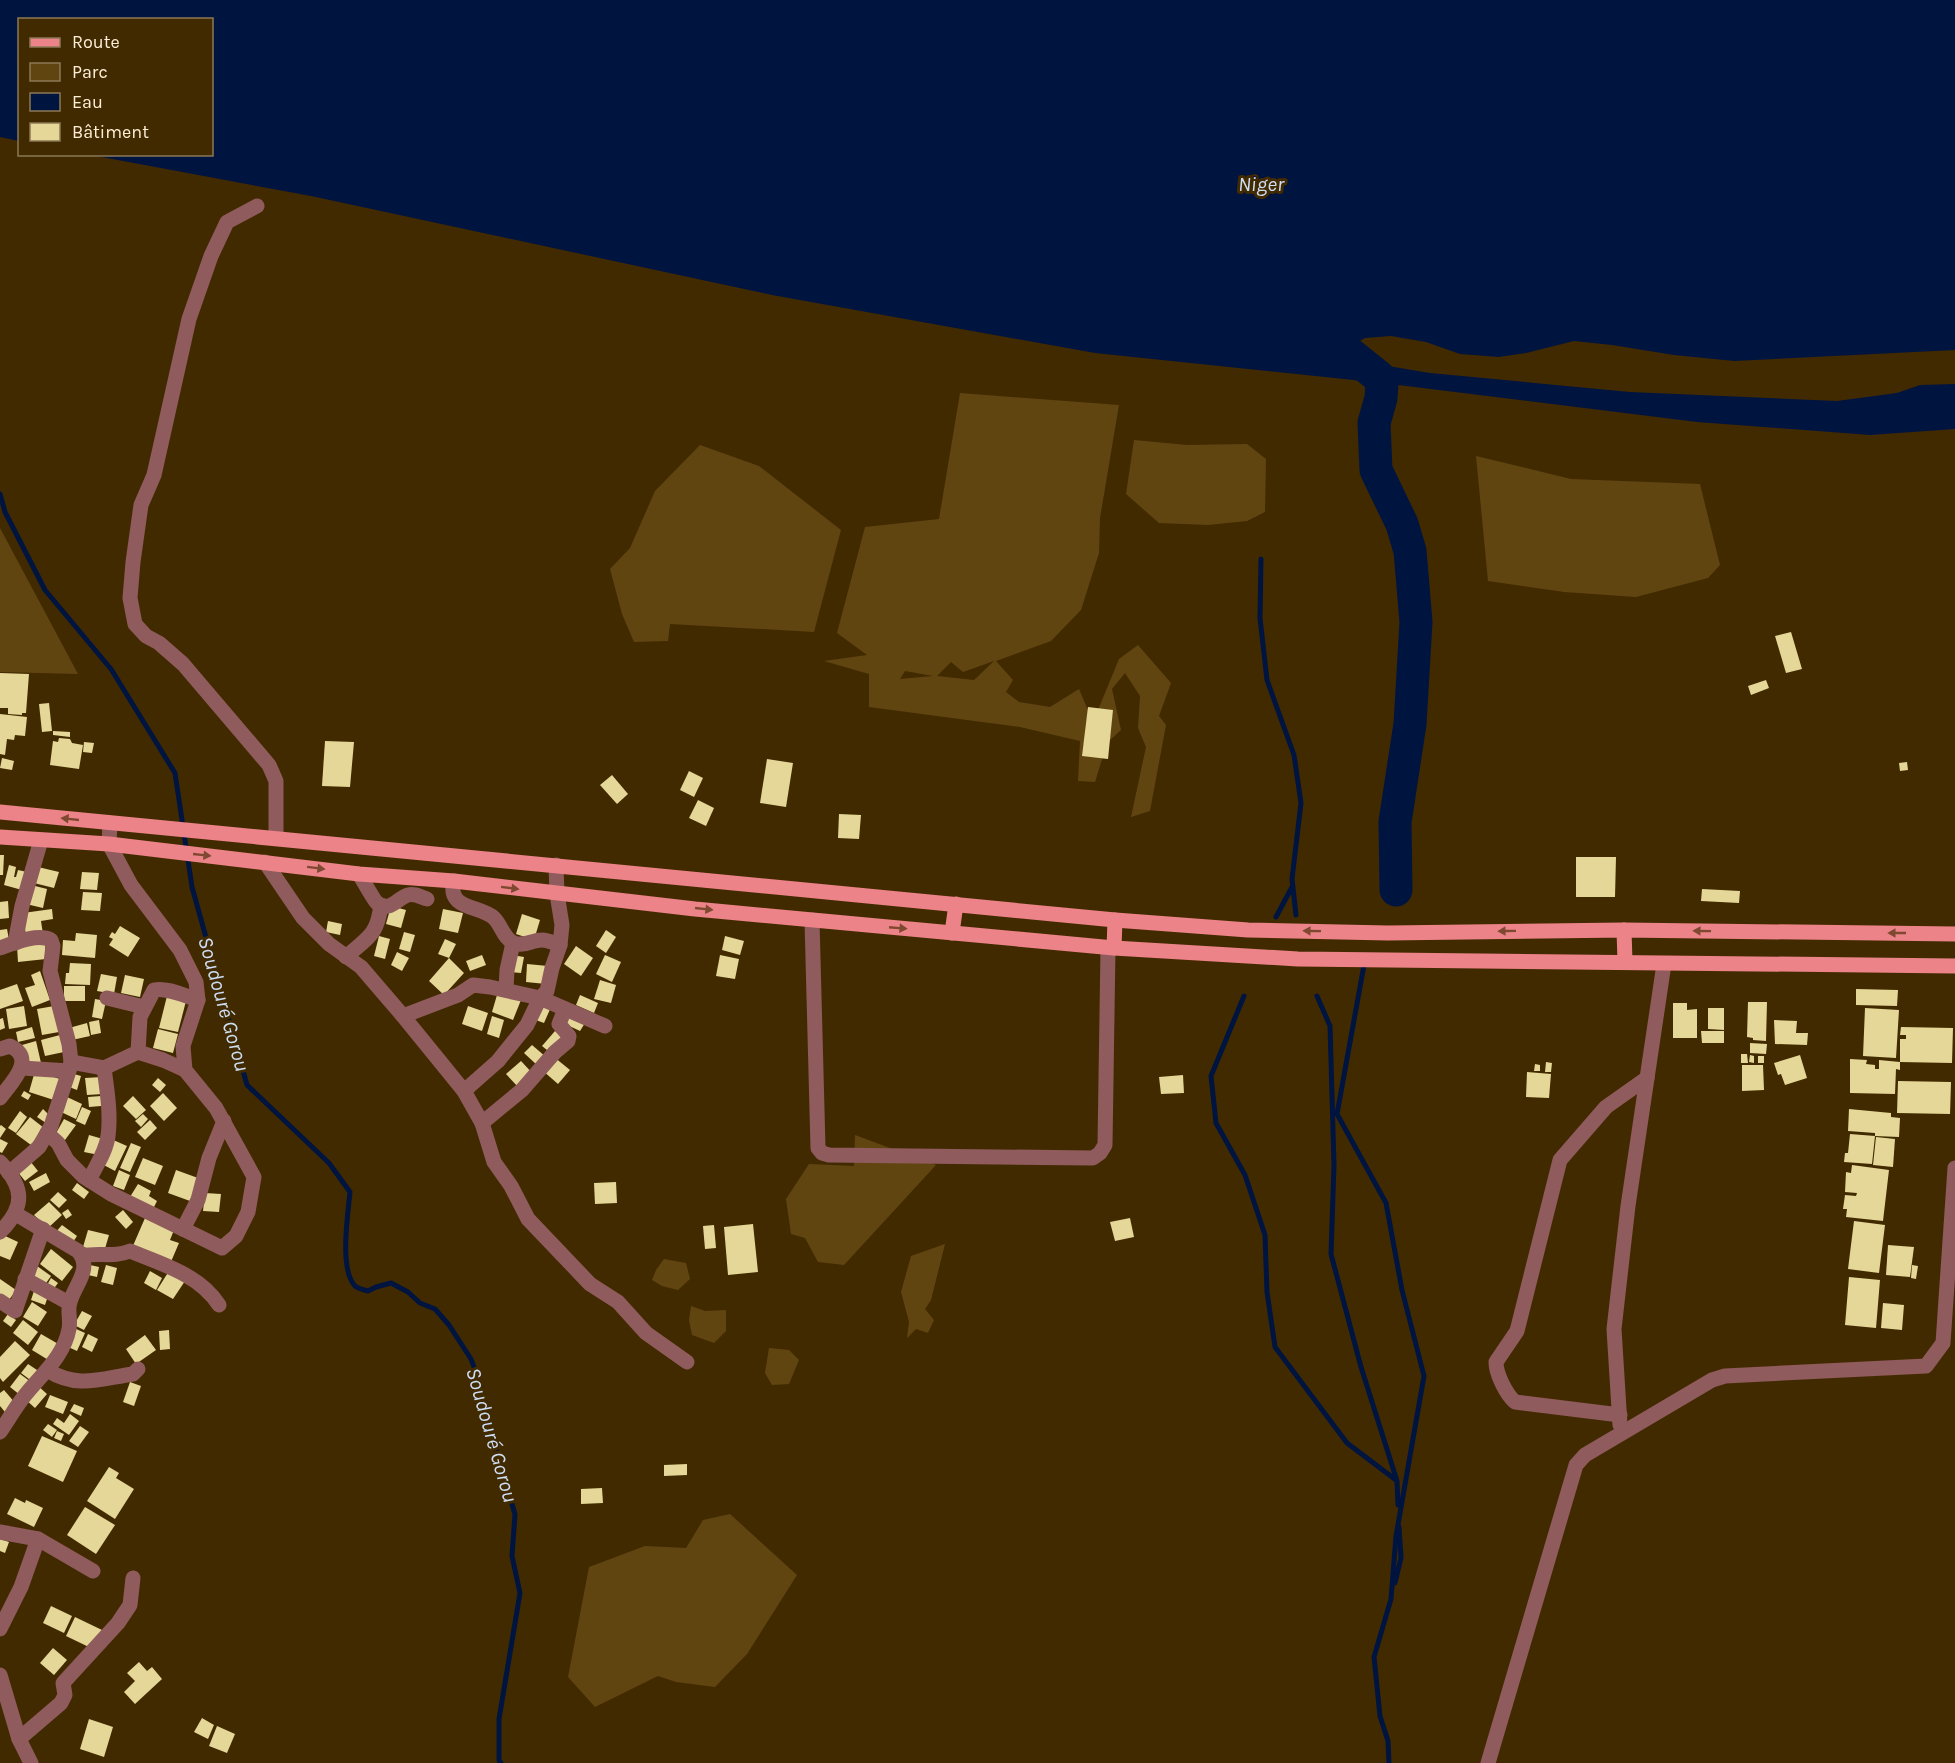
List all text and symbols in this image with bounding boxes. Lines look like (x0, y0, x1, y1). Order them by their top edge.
legend (18, 18, 213, 156)
text: Route (72, 31, 120, 53)
text: Parc (72, 61, 108, 83)
text: Eau (72, 91, 103, 113)
text: Bâtiment (72, 121, 149, 143)
water label: Niger (1238, 172, 1285, 196)
one-way arrow (60, 814, 79, 824)
one-way arrow (193, 850, 212, 860)
one-way arrow (306, 863, 325, 873)
one-way arrow (500, 883, 519, 893)
one-way arrow (694, 904, 713, 914)
one-way arrow (888, 923, 907, 933)
one-way arrow (1302, 926, 1321, 936)
one-way arrow (1497, 926, 1516, 936)
one-way arrow (1692, 926, 1711, 936)
one-way arrow (1887, 928, 1906, 938)
water label: Soudouré Gorou (193, 934, 255, 1074)
water label: Soudouré Gorou (461, 1365, 523, 1505)

